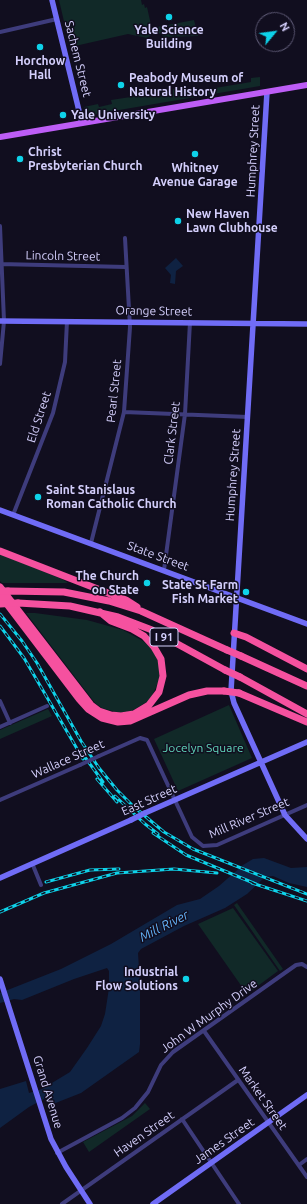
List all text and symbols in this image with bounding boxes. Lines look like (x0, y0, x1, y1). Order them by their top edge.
marker: Yale Science Building (164, 12, 174, 22)
north arrow (255, 12, 295, 52)
street label: Sachem Street (62, 19, 94, 99)
text: N (277, 20, 292, 33)
place label: Yale Science Building (134, 23, 204, 51)
marker: Horchow Hall (35, 42, 45, 52)
place label: Horchow Hall (15, 54, 65, 82)
place label: Peabody Museum of Natural History (129, 71, 243, 99)
marker: Peabody Museum of Natural History (116, 80, 126, 90)
street label: Humphrey Street (243, 104, 263, 198)
place label: Yale University (71, 108, 155, 122)
marker: Yale University (58, 110, 68, 120)
place label: Christ Presbyterian Church (28, 145, 142, 173)
marker: Whitney Avenue Garage (190, 149, 200, 159)
marker: Christ Presbyterian Church (15, 154, 25, 164)
place label: Whitney Avenue Garage (152, 161, 238, 189)
place label: New Haven Lawn Clubhouse (186, 207, 278, 235)
marker: New Haven Lawn Clubhouse (173, 216, 183, 226)
street label: Lincoln Street (26, 248, 100, 264)
street label: Orange Street (116, 303, 192, 319)
street label: Pearl Street (104, 359, 124, 423)
street label: Eld Street (24, 390, 54, 444)
street label: Clark Street (161, 401, 183, 465)
street label: Humphrey Street (223, 428, 243, 522)
place label: Saint Stanislaus Roman Catholic Church (46, 483, 176, 511)
marker: Saint Stanislaus Roman Catholic Church (33, 492, 43, 502)
street label: State Street (125, 538, 191, 574)
place label: The Church on State (76, 569, 139, 597)
marker: The Church on State (142, 578, 152, 588)
place label: State St Farm Fish Market (162, 578, 238, 606)
marker: State St Farm Fish Market (241, 587, 251, 597)
road number: I 91 (150, 628, 178, 646)
street label: Wallace Street (29, 737, 107, 781)
park label: Jocelyn Square (162, 741, 244, 755)
street label: East Street (119, 781, 179, 819)
street label: Mill River Street (207, 795, 291, 841)
water label: Mill River (137, 907, 191, 945)
place label: Industrial Flow Solutions (95, 965, 178, 993)
marker: Industrial Flow Solutions (181, 974, 191, 984)
street label: John W Murphy Drive (158, 976, 260, 1056)
street label: Grand Avenue (30, 1054, 66, 1130)
street label: Market Street (236, 1063, 290, 1133)
street label: Haven Street (111, 1108, 177, 1160)
street label: James Street (191, 1115, 257, 1167)

